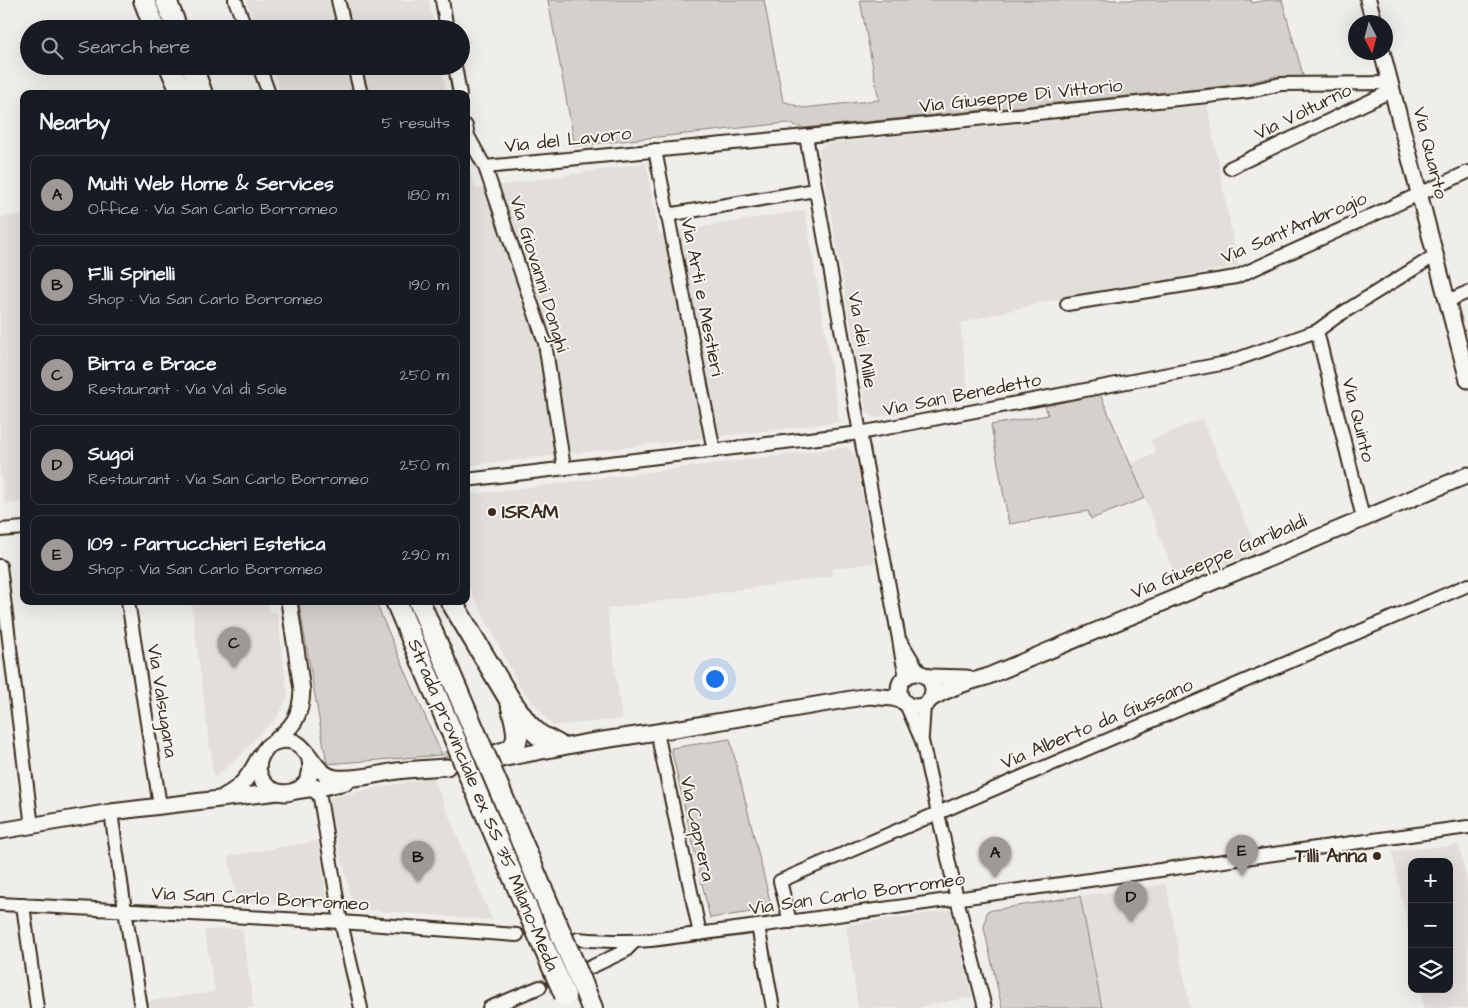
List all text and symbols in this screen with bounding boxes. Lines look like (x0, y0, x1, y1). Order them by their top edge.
north arrow (1348, 15, 1393, 60)
search box (20, 20, 470, 75)
icon: search (38, 34, 66, 62)
text: Search here (78, 34, 190, 61)
street label: Via Giuseppe Di Vittorio (918, 72, 1124, 120)
street label: Via Volturno (1250, 77, 1357, 147)
street label: Via Quarto (1406, 104, 1455, 202)
text: Nearby (40, 108, 110, 137)
text: 5 results (382, 112, 450, 134)
street label: Via del Lavoro (503, 120, 633, 160)
text: Multi Web Home & Services (88, 171, 334, 198)
text: A (52, 184, 62, 206)
text: 180 m (408, 184, 449, 206)
street label: Via Sant'Ambrogio (1217, 185, 1372, 272)
street label: Via Giovanni Donghi (501, 192, 576, 356)
text: Office · Via San Carlo Borromeo (88, 198, 337, 220)
street label: Via Arti e Mestieri (673, 216, 731, 378)
text: F.lli Spinelli (88, 261, 175, 288)
text: B (51, 274, 63, 296)
text: 190 m (409, 274, 449, 296)
text: Shop · Via San Carlo Borromeo (88, 288, 322, 310)
street label: Via dei Mille (840, 290, 884, 390)
text: Birra e Brace (88, 351, 216, 378)
text: C (51, 364, 63, 386)
text: 250 m (400, 364, 449, 386)
street label: Via San Benedetto (881, 366, 1044, 424)
street label: Via Quinto (1334, 375, 1382, 465)
text: Restaurant · Via Val di Sole (88, 378, 287, 400)
text: Sugoi (88, 441, 133, 468)
text: D (52, 454, 62, 476)
text: 250 m (400, 454, 449, 476)
text: Restaurant · Via San Carlo Borromeo (88, 468, 369, 490)
place label: ISRAM (502, 499, 559, 526)
marker: ISRAM (486, 506, 498, 518)
street label: Via Giuseppe Garibaldi (1127, 508, 1311, 606)
text: 109 - Parrucchieri Estetica (88, 531, 325, 558)
text: E (52, 544, 62, 566)
text: 290 m (402, 544, 449, 566)
text: Shop · Via San Carlo Borromeo (88, 558, 322, 580)
pin: C (218, 627, 250, 668)
street label: Strada provinciale ex SS 35 Milano-Meda (400, 635, 566, 976)
street label: Via Valsugana (139, 642, 184, 760)
your location (702, 666, 728, 692)
street label: Via Alberto da Giussano (997, 671, 1197, 777)
street label: Via Caprera (673, 774, 721, 884)
pin: E (1226, 835, 1258, 876)
pin: A (979, 837, 1011, 878)
pin: B (402, 841, 434, 882)
place label: Tilli Anna (1294, 843, 1367, 870)
marker: Tilli Anna (1371, 850, 1383, 862)
map controls (1408, 858, 1453, 993)
button: + (1408, 858, 1453, 903)
street label: Via San Carlo Borromeo (747, 865, 967, 923)
street label: Via San Carlo Borromeo (151, 880, 370, 918)
pin: D (1115, 881, 1147, 922)
button: − (1408, 903, 1453, 948)
button: layers (1408, 948, 1453, 993)

